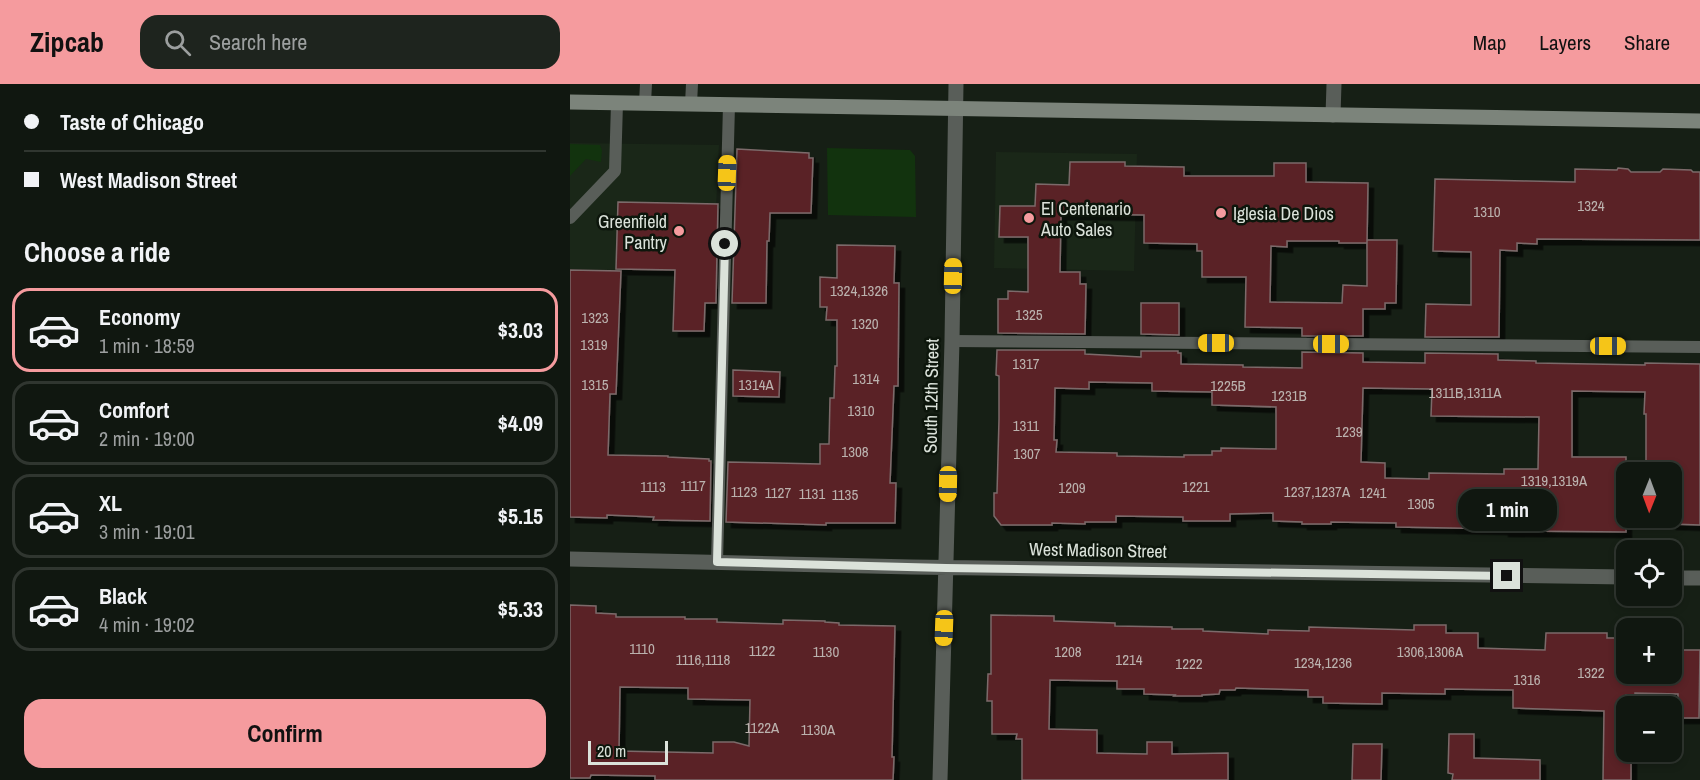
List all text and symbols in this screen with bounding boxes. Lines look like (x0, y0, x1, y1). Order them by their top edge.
search box (140, 15, 560, 69)
text: Zipcab (30, 23, 104, 61)
icon: search (161, 26, 194, 59)
text: Search here (209, 27, 307, 57)
text: Map (1473, 28, 1506, 57)
text: Layers (1539, 28, 1591, 57)
text: Share (1624, 28, 1670, 57)
text: Taste of Chicago (60, 107, 204, 137)
car (717, 155, 737, 191)
text: West Madison Street (60, 165, 237, 195)
house number: 1324 (1577, 195, 1605, 216)
place label: El Centenario Auto Sales (1040, 196, 1131, 242)
place label: Iglesia De Dios (1233, 201, 1334, 226)
house number: 1310 (1473, 201, 1501, 222)
marker: Iglesia De Dios (1214, 206, 1228, 220)
place label: Greenfield Pantry (598, 209, 668, 255)
marker: El Centenario Auto Sales (1022, 211, 1036, 225)
marker: Greenfield Pantry (672, 224, 686, 238)
route start (711, 230, 738, 257)
text: Choose a ride (24, 234, 170, 270)
car (944, 258, 962, 294)
house number: 1324,1326 (830, 280, 888, 301)
text: Economy (99, 302, 180, 332)
icon: car (27, 303, 81, 357)
house number: 1325 (1015, 304, 1043, 325)
house number: 1323 (581, 307, 609, 328)
house number: 1320 (851, 313, 879, 334)
text: $3.03 (498, 315, 543, 345)
text: 1 min · 18:59 (99, 332, 195, 359)
house number: 1319 (580, 334, 608, 355)
car (1198, 334, 1234, 352)
car (1313, 335, 1349, 353)
car (1590, 337, 1626, 355)
street label: South 12th Street (917, 338, 945, 454)
house number: 1317 (1012, 353, 1040, 374)
house number: 1314 (852, 368, 880, 389)
house number: 1315 (581, 374, 609, 395)
house number: 1314A (738, 374, 775, 395)
house number: 1225B (1210, 375, 1246, 396)
house number: 1311B,1311A (1429, 382, 1502, 403)
house number: 1231B (1271, 385, 1307, 406)
text: Comfort (99, 395, 169, 425)
icon: car (27, 396, 81, 450)
house number: 1310 (847, 400, 875, 421)
text: $4.09 (498, 408, 543, 438)
house number: 1311 (1013, 415, 1039, 436)
house number: 1239 (1335, 421, 1363, 442)
text: 2 min · 19:00 (99, 425, 195, 452)
house number: 1308 (841, 441, 869, 462)
house number: 1307 (1013, 443, 1041, 464)
north arrow (1616, 462, 1682, 528)
map controls (1616, 462, 1682, 762)
car (939, 466, 957, 502)
house number: 1319,1319A (1521, 470, 1588, 491)
house number: 1117 (680, 475, 706, 496)
house number: 1113 (640, 476, 666, 497)
house number: 1221 (1182, 476, 1210, 497)
house number: 1209 (1058, 477, 1086, 498)
house number: 1123 (731, 481, 757, 502)
house number: 1237,1237A (1284, 481, 1351, 502)
house number: 1127 (765, 482, 791, 503)
house number: 1241 (1359, 482, 1387, 503)
house number: 1131 (799, 483, 825, 504)
house number: 1135 (832, 484, 858, 505)
text: XL (99, 488, 122, 518)
icon: car (27, 489, 81, 543)
callout: 1 min (1458, 489, 1556, 531)
house number: 1305 (1407, 493, 1435, 514)
text: 1 min (1486, 496, 1529, 523)
text: $5.15 (498, 501, 543, 531)
text: 3 min · 19:01 (99, 518, 195, 545)
street label: West Madison Street (1029, 536, 1167, 564)
button: locate (1616, 540, 1682, 606)
route end (1493, 562, 1520, 589)
text: Black (99, 581, 147, 611)
icon: car (27, 582, 81, 636)
text: $5.33 (498, 594, 543, 624)
car (934, 610, 954, 646)
text: 4 min · 19:02 (99, 611, 195, 638)
button: + (1616, 618, 1682, 684)
house number: 1110 (629, 638, 655, 659)
house number: 1122 (749, 640, 775, 661)
house number: 1130 (813, 641, 839, 662)
house number: 1208 (1054, 641, 1082, 662)
house number: 1306,1306A (1397, 641, 1464, 662)
house number: 1116,1118 (676, 649, 730, 670)
house number: 1214 (1115, 649, 1143, 670)
house number: 1234,1236 (1294, 652, 1352, 673)
house number: 1222 (1175, 653, 1203, 674)
house number: 1322 (1577, 662, 1605, 683)
house number: 1316 (1513, 669, 1541, 690)
button: − (1616, 696, 1682, 762)
button: Confirm (24, 699, 546, 768)
house number: 1122A (745, 717, 780, 738)
house number: 1130A (801, 719, 836, 740)
scale bar (588, 738, 668, 766)
text: 20 m (597, 740, 626, 762)

